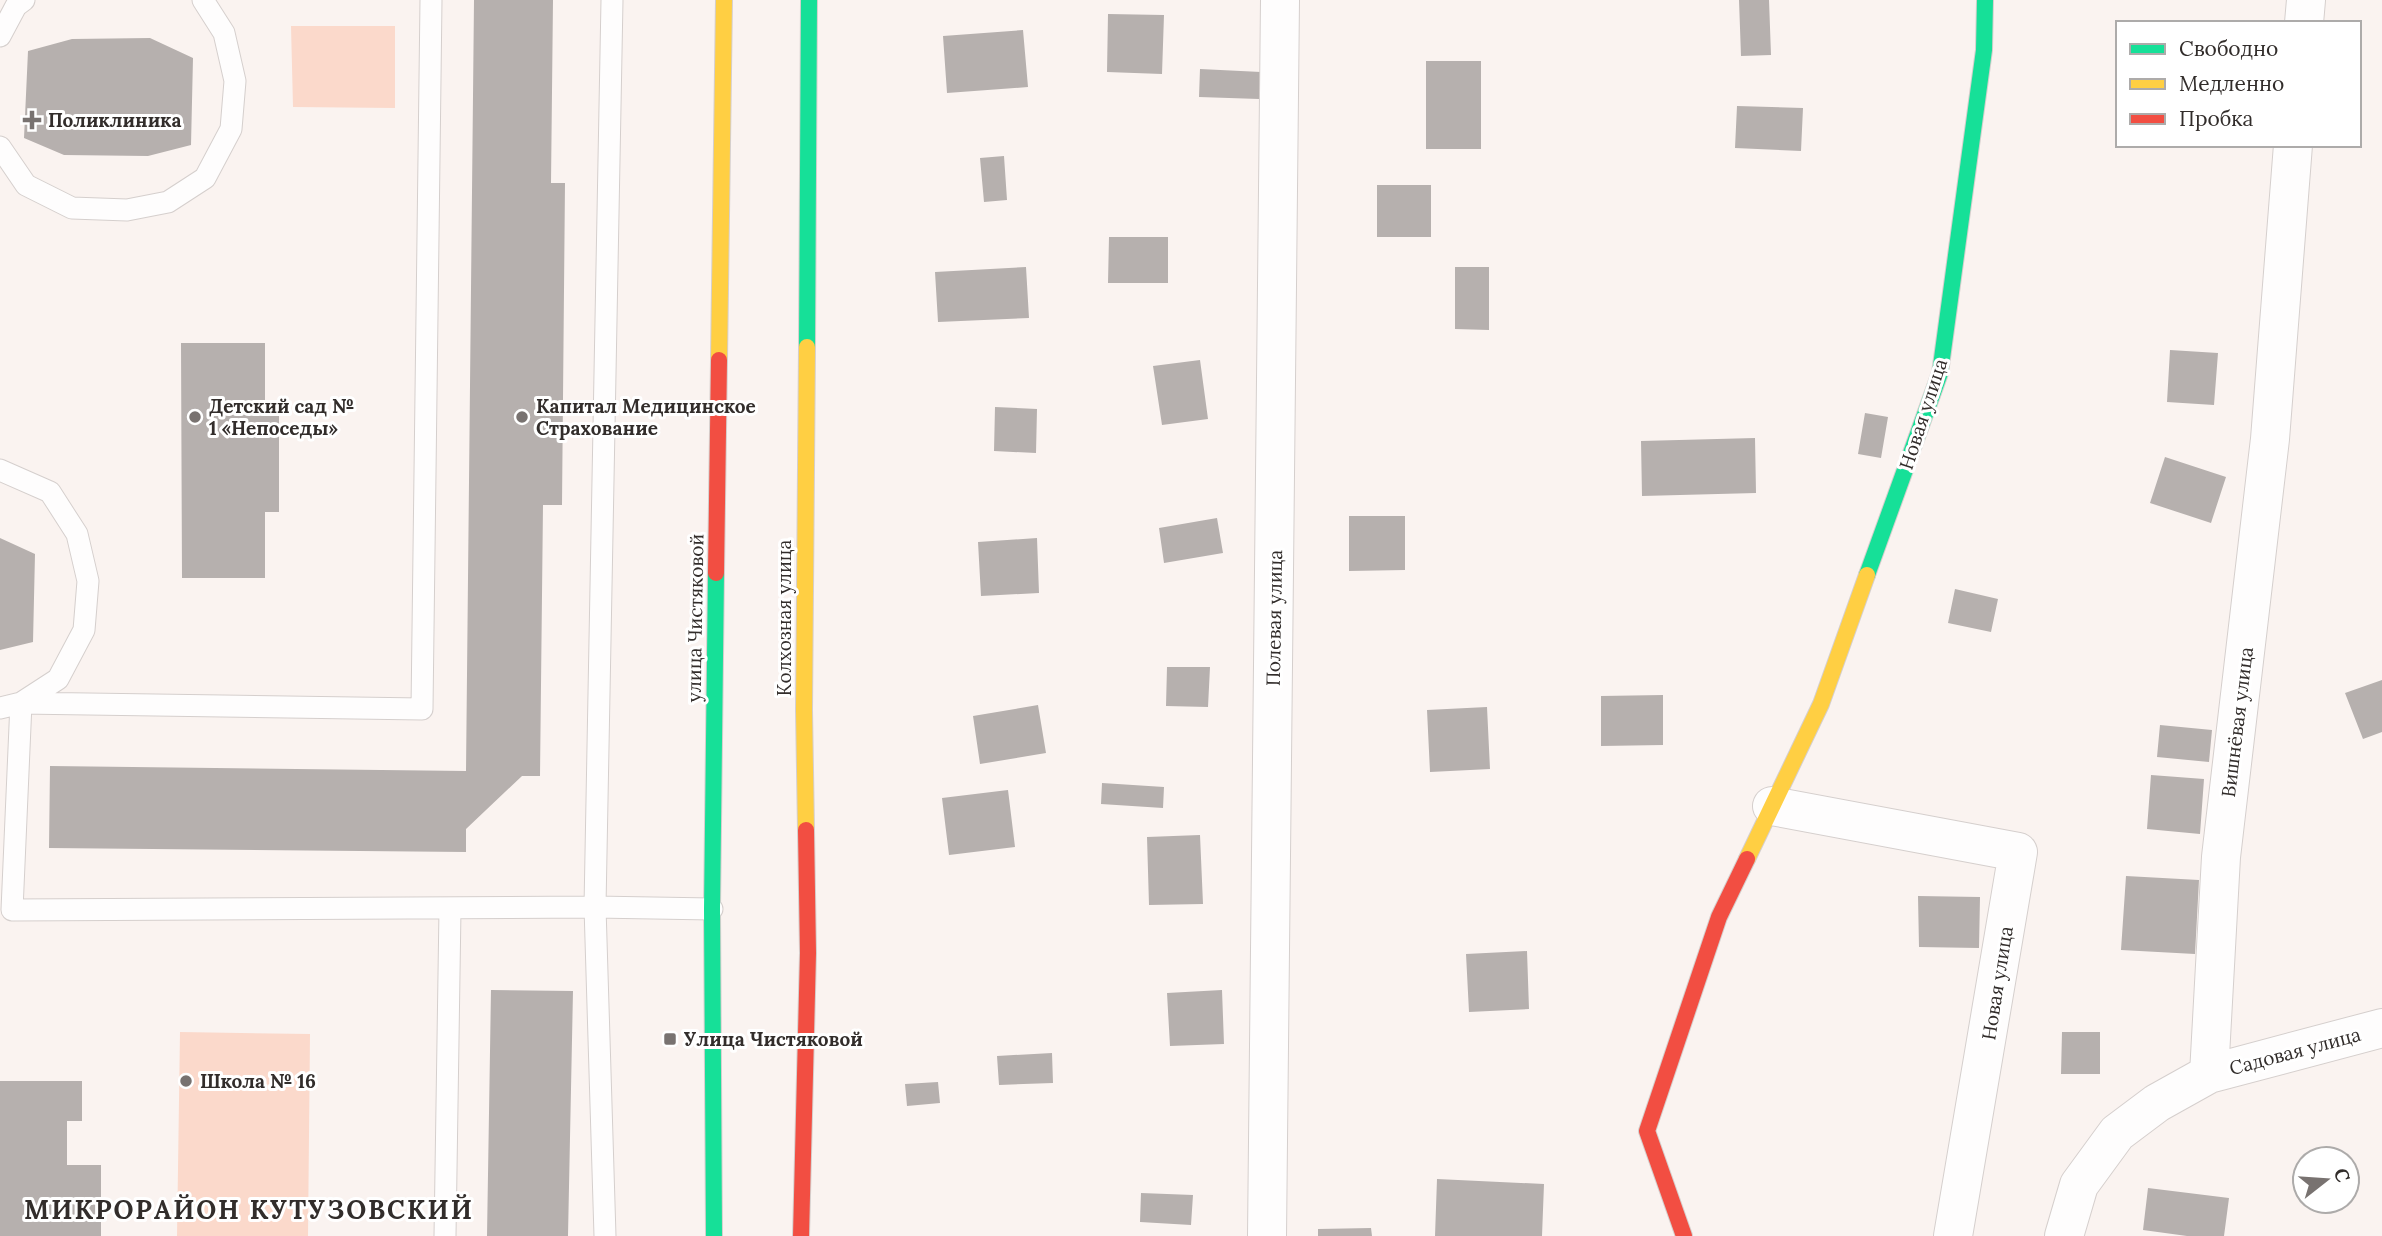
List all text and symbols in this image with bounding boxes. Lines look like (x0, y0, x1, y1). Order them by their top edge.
legend (2116, 21, 2361, 147)
text: Свободно (2179, 35, 2278, 62)
text: Медленно (2179, 70, 2284, 97)
text: Пробка (2179, 105, 2254, 132)
place label: Поликлиника (48, 108, 181, 132)
marker: Поликлиника (22, 110, 42, 130)
street label: Новая улица (1894, 355, 1952, 472)
place label: Детский сад № 1 «Непоседы» (209, 394, 354, 440)
place label: Капитал Медицинское Страхование (536, 394, 756, 440)
marker: Детский сад № 1 «Непоседы» (187, 409, 203, 425)
marker: Капитал Медицинское Страхование (514, 409, 530, 425)
street label: улица Чистяковой (682, 533, 708, 703)
street label: Колхозная улица (772, 540, 796, 696)
street label: Полевая улица (1261, 549, 1287, 686)
street label: Вишнёвая улица (2216, 645, 2258, 799)
street label: Новая улица (1976, 924, 2018, 1042)
street label: Садовая улица (2227, 1022, 2364, 1080)
place label: Улица Чистяковой (684, 1027, 863, 1051)
marker: Улица Чистяковой (662, 1031, 678, 1047)
place label: Школа № 16 (200, 1069, 316, 1093)
marker: Школа № 16 (178, 1073, 194, 1089)
north arrow (2291, 1145, 2361, 1215)
text: С (2329, 1165, 2356, 1185)
district label: МИКРОРАЙОН КУТУЗОВСКИЙ (24, 1193, 474, 1226)

